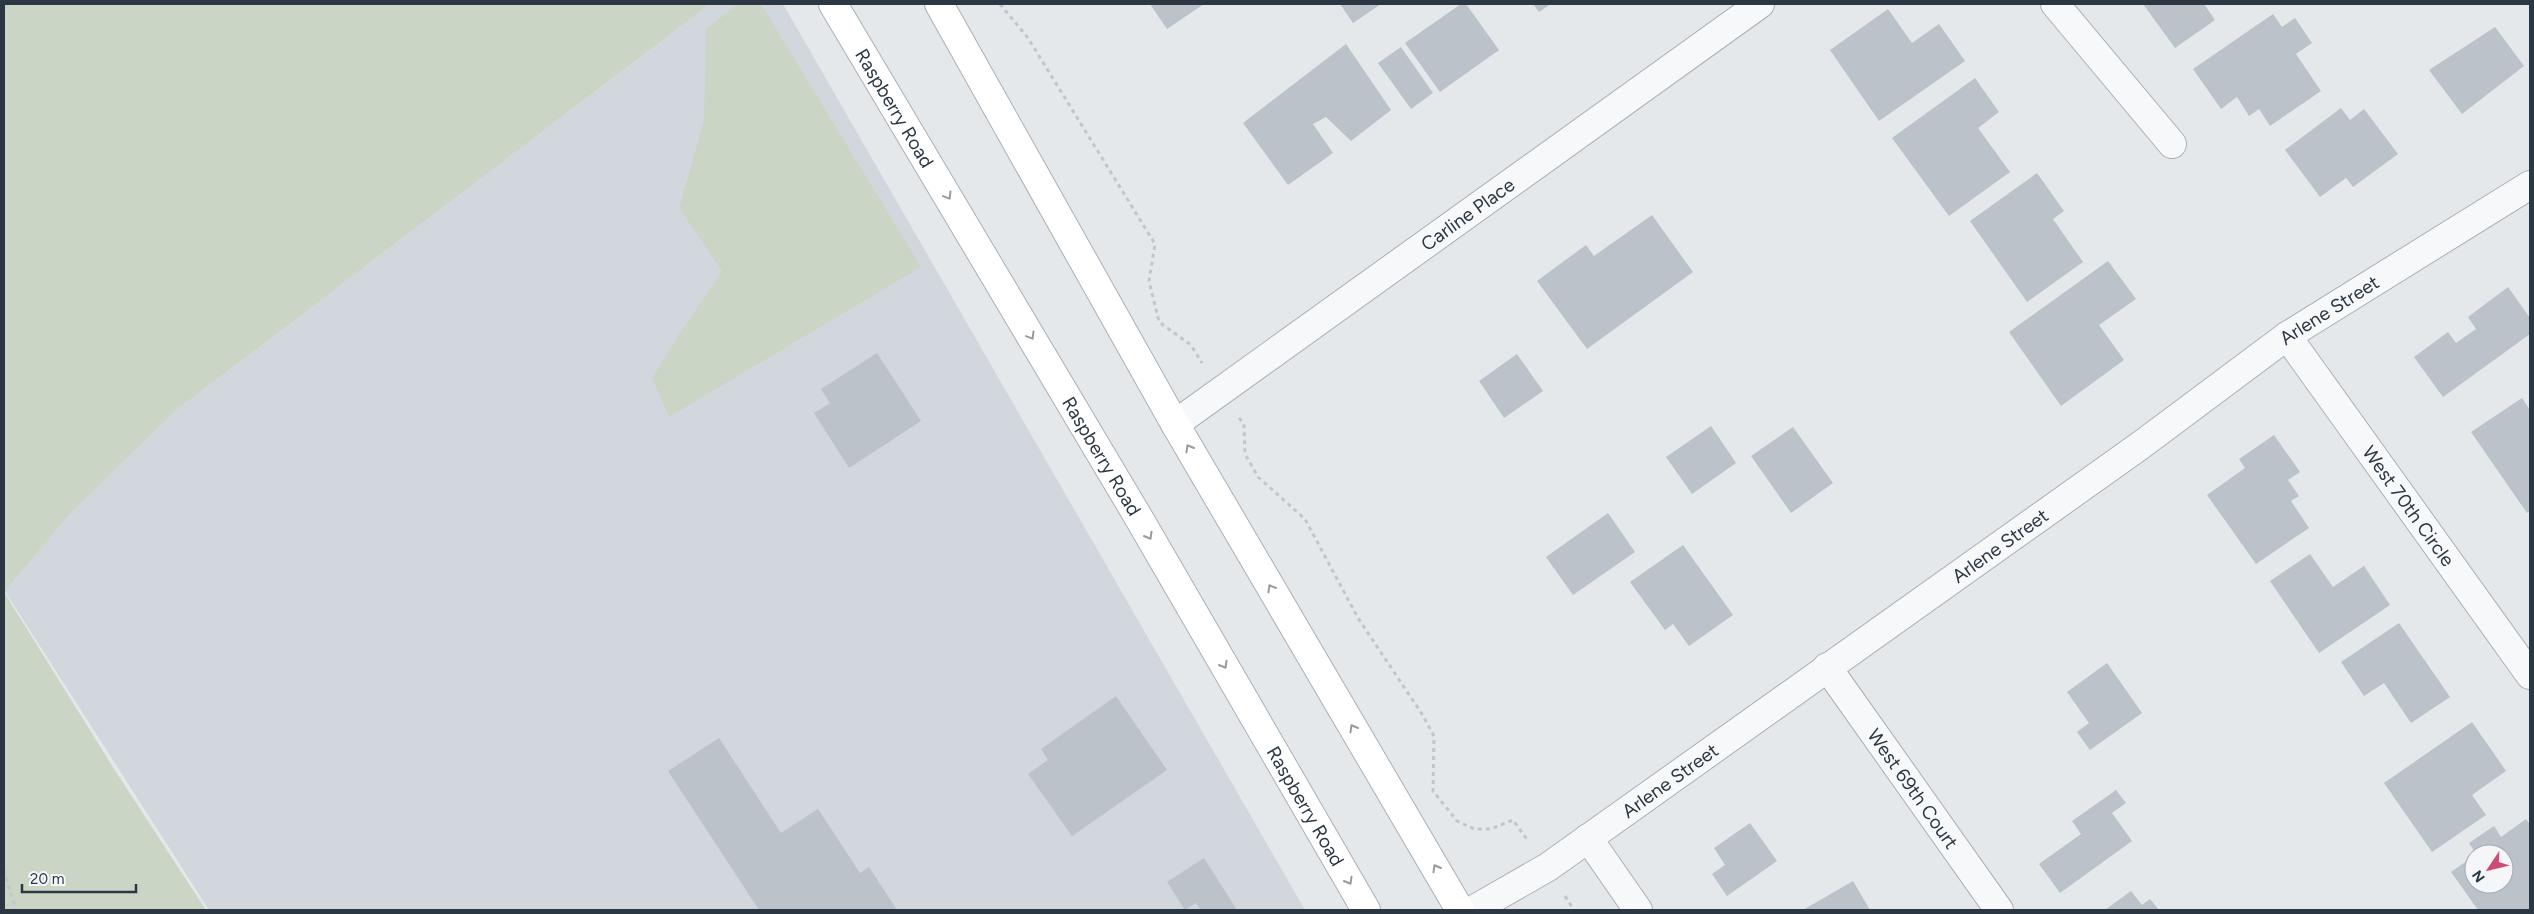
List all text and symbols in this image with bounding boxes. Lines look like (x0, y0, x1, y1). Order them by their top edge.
street label: Raspberry Road (850, 45, 939, 172)
street label: Carline Place (1416, 173, 1519, 256)
one-way arrow (941, 190, 951, 199)
street label: Arlene Street (2275, 271, 2383, 350)
one-way arrow (1024, 330, 1034, 339)
street label: Raspberry Road (1057, 393, 1146, 520)
street label: West 70th Circle (2357, 441, 2459, 571)
one-way arrow (1185, 444, 1195, 453)
street label: Arlene Street (1947, 504, 2053, 588)
one-way arrow (1143, 530, 1153, 539)
one-way arrow (1268, 584, 1278, 593)
one-way arrow (1218, 659, 1228, 668)
street label: West 69th Court (1862, 724, 1963, 853)
one-way arrow (1350, 725, 1360, 734)
street label: Arlene Street (1618, 739, 1723, 823)
street label: Raspberry Road (1262, 742, 1349, 870)
north arrow (2464, 844, 2514, 894)
scale bar (22, 862, 136, 894)
one-way arrow (1432, 865, 1442, 874)
text: N (2469, 867, 2489, 885)
text: 20 m (30, 870, 64, 888)
one-way arrow (1343, 875, 1353, 884)

